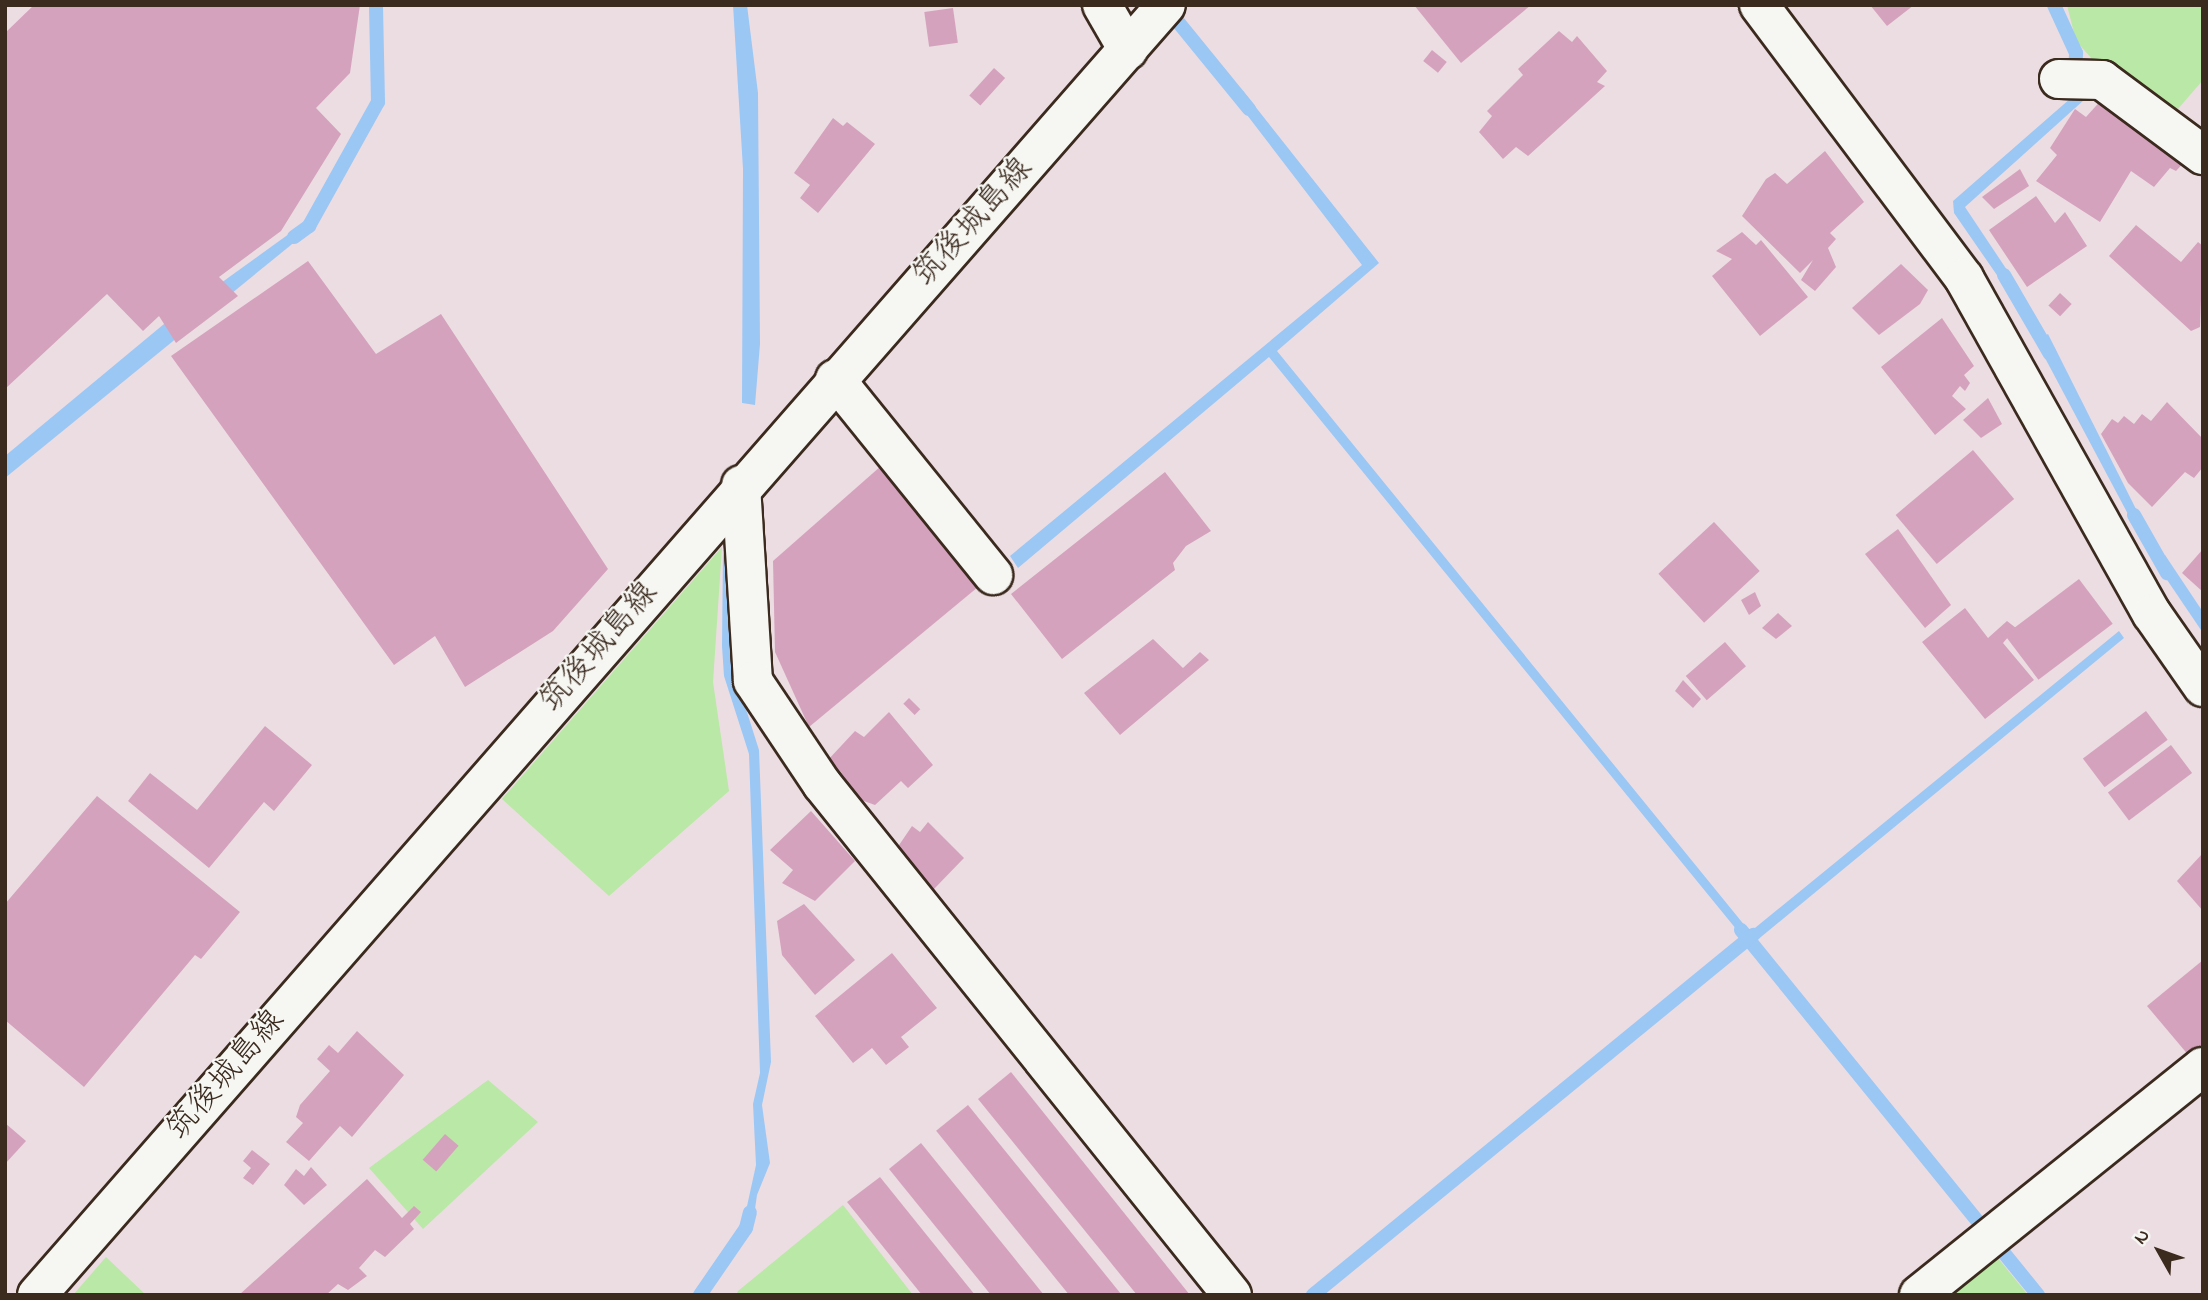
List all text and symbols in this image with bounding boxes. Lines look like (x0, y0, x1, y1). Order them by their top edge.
street label: 筑後城島線 (906, 151, 1042, 295)
street label: 筑後城島線 (533, 575, 667, 721)
street label: 筑後城島線 (160, 1003, 294, 1149)
north arrow (2124, 1216, 2194, 1286)
text: N (2128, 1224, 2157, 1251)

